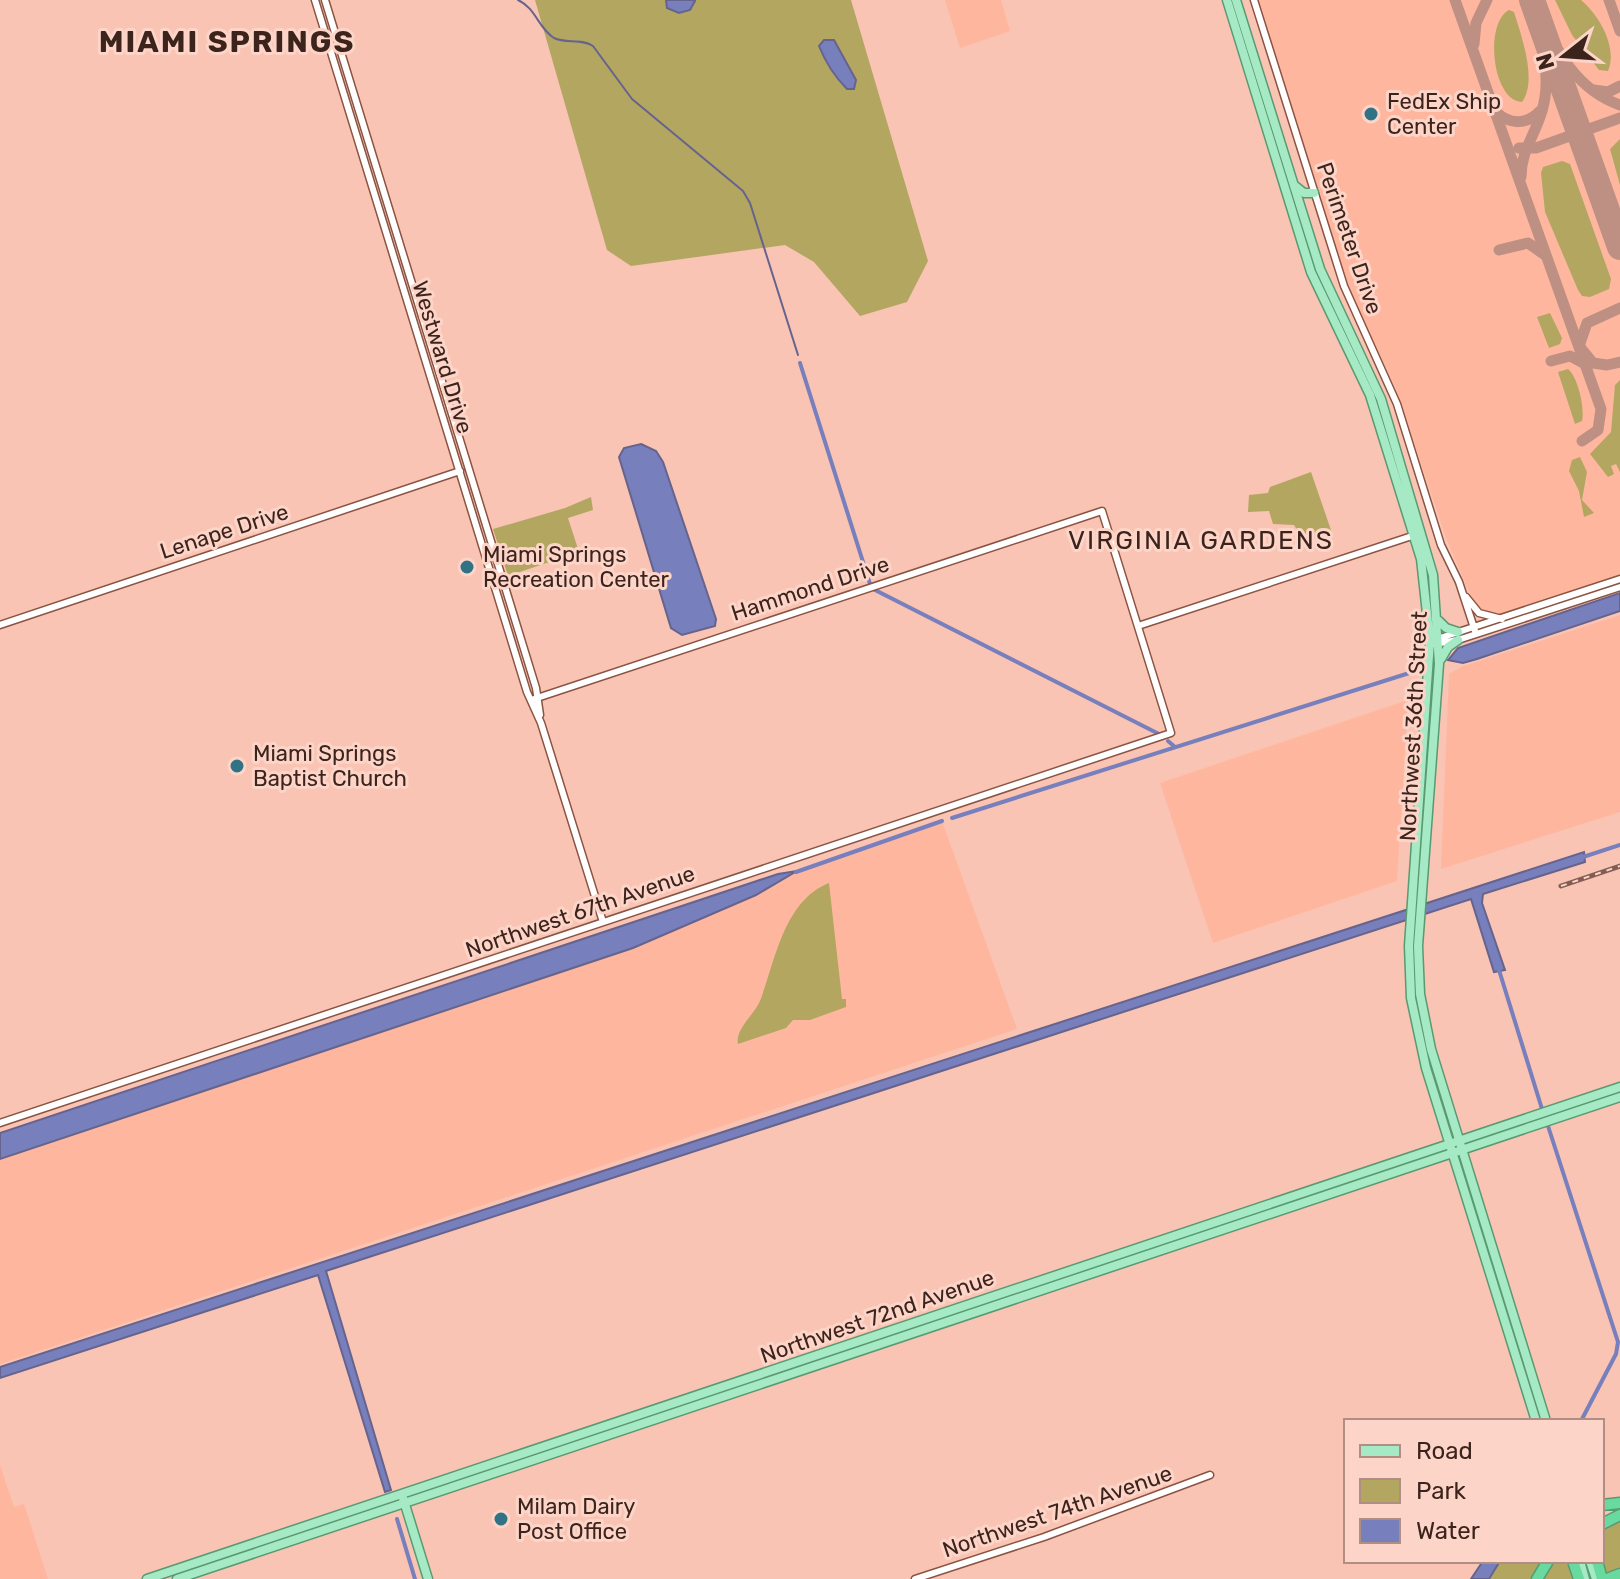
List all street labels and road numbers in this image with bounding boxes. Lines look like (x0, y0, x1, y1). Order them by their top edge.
street label: Perimeter Drive (1311, 159, 1388, 318)
street label: Westward Drive (406, 278, 479, 437)
street label: Lenape Drive (156, 498, 292, 565)
street label: Hammond Drive (728, 550, 892, 627)
street label: Northwest 36th Street (1394, 610, 1433, 842)
street label: Northwest 67th Avenue (462, 860, 698, 963)
street label: Northwest 72nd Avenue (757, 1264, 998, 1369)
street label: Northwest 74th Avenue (939, 1459, 1176, 1563)

